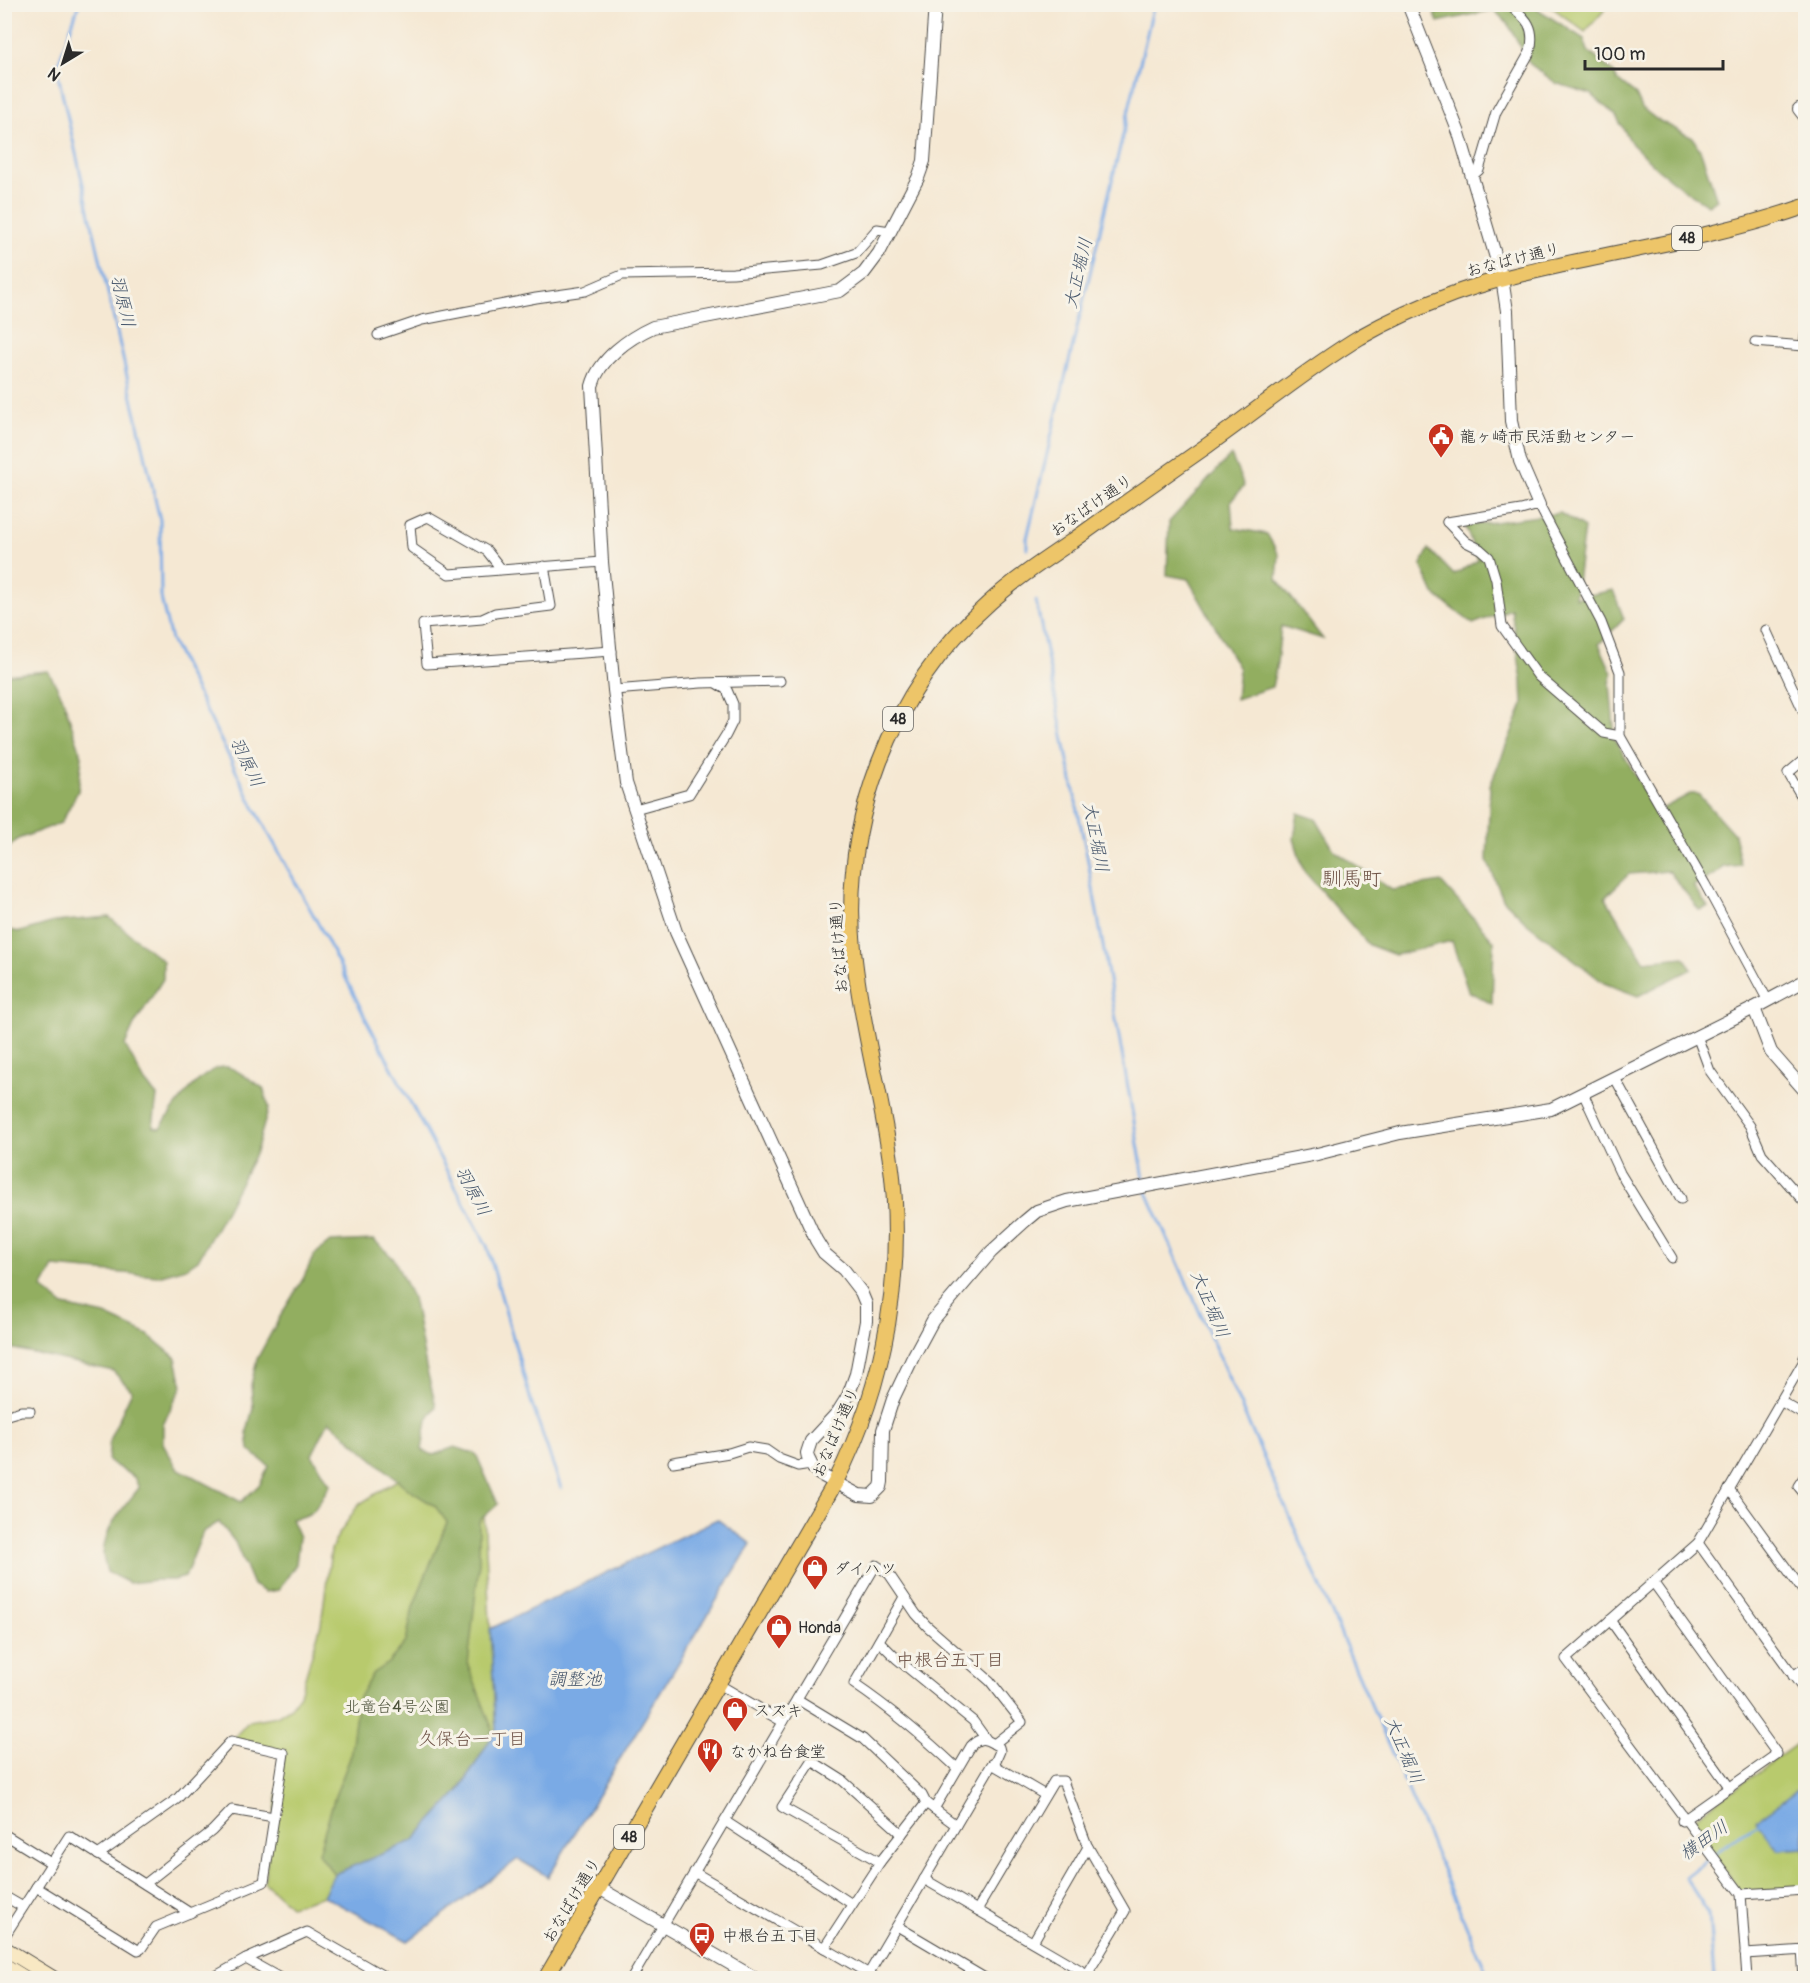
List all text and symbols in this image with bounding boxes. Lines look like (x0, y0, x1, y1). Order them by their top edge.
north arrow (33, 33, 93, 93)
scale bar (1585, 33, 1723, 71)
text: 100 m (1594, 43, 1646, 66)
text: N (44, 63, 65, 85)
road number: 48 (1672, 226, 1702, 250)
water label: 大正堀川 (1059, 235, 1098, 311)
street label: おなばけ通り (1464, 239, 1562, 281)
water label: 羽原川 (105, 272, 140, 330)
public building icon: 龍ヶ崎市民活動センター (1426, 421, 1456, 459)
place label: 龍ヶ崎市民活動センター (1460, 427, 1635, 447)
street label: おなばけ通り (1046, 470, 1137, 542)
road number: 48 (883, 707, 913, 731)
water label: 羽原川 (224, 733, 269, 792)
water label: 大正堀川 (1077, 800, 1114, 875)
district label: 馴馬町 (1322, 866, 1382, 891)
street label: おなばけ通り (826, 897, 852, 995)
water label: 羽原川 (450, 1162, 495, 1220)
water label: 大正堀川 (1185, 1267, 1234, 1342)
street label: おなばけ通り (808, 1384, 864, 1481)
shop icon: ダイハツ (800, 1553, 830, 1591)
place label: ダイハツ (834, 1559, 896, 1579)
shop icon: Honda (764, 1612, 794, 1650)
place label: Honda (798, 1618, 841, 1638)
district label: 中根台五丁目 (896, 1649, 1004, 1672)
water label: 調整池 (548, 1668, 603, 1691)
shop icon: スズキ (720, 1695, 750, 1733)
park label: 北竜台4号公園 (344, 1697, 450, 1717)
place label: スズキ (754, 1701, 803, 1721)
water label: 大正堀川 (1379, 1713, 1428, 1788)
district label: 久保台一丁目 (418, 1728, 526, 1751)
restaurant icon: なかね台食堂 (695, 1736, 725, 1774)
place label: なかね台食堂 (730, 1742, 826, 1762)
water label: 横田川 (1676, 1816, 1733, 1865)
road number: 48 (614, 1825, 644, 1849)
street label: おなばけ通り (538, 1854, 605, 1947)
bus stop icon: 中根台五丁目 (687, 1920, 717, 1958)
place label: 中根台五丁目 (722, 1926, 818, 1946)

